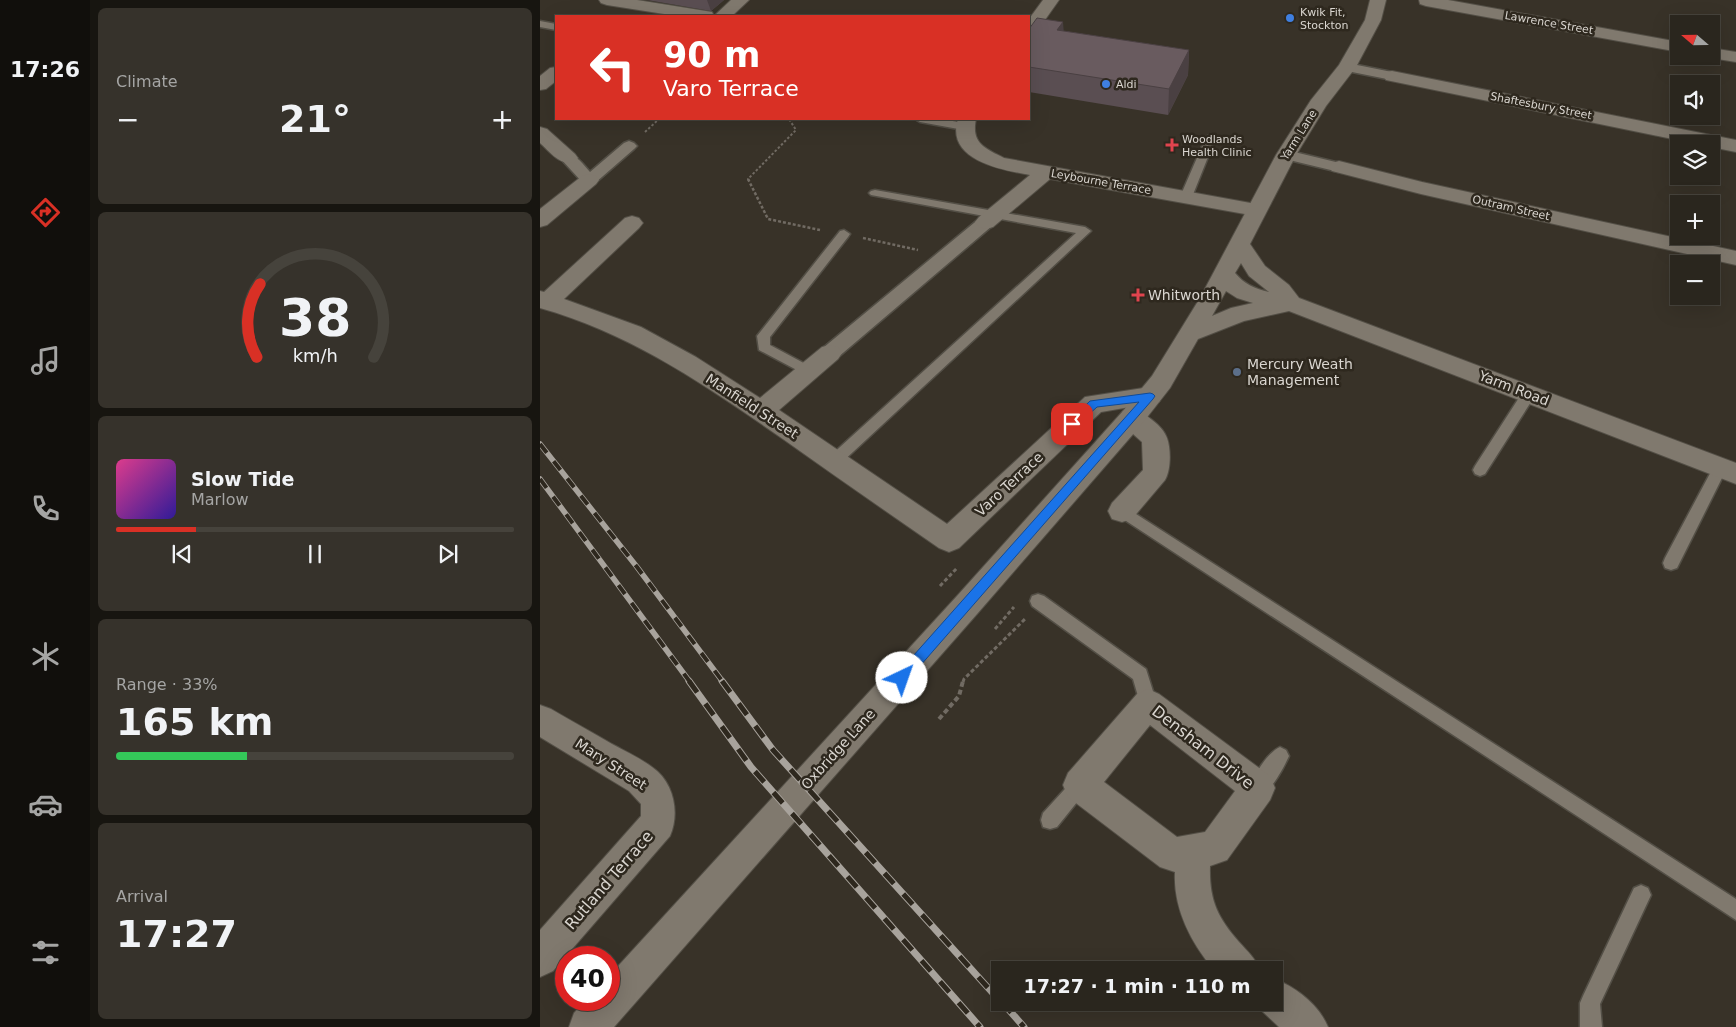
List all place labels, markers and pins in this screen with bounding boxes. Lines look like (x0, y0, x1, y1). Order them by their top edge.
place label: Kwik Fit, Stockton (1300, 6, 1348, 32)
marker: Kwik Fit, Stockton (1284, 12, 1296, 24)
marker: Aldi (1100, 78, 1112, 90)
place label: Aldi (1116, 78, 1137, 91)
place label: Woodlands Health Clinic (1182, 133, 1252, 159)
marker: Woodlands Health Clinic (1166, 139, 1178, 151)
place label: Whitworth (1148, 287, 1220, 303)
marker: Whitworth (1132, 289, 1144, 301)
place label: Mercury Weath Management (1247, 356, 1353, 388)
marker: Mercury Weath Management (1231, 366, 1243, 378)
pin (1051, 403, 1093, 445)

